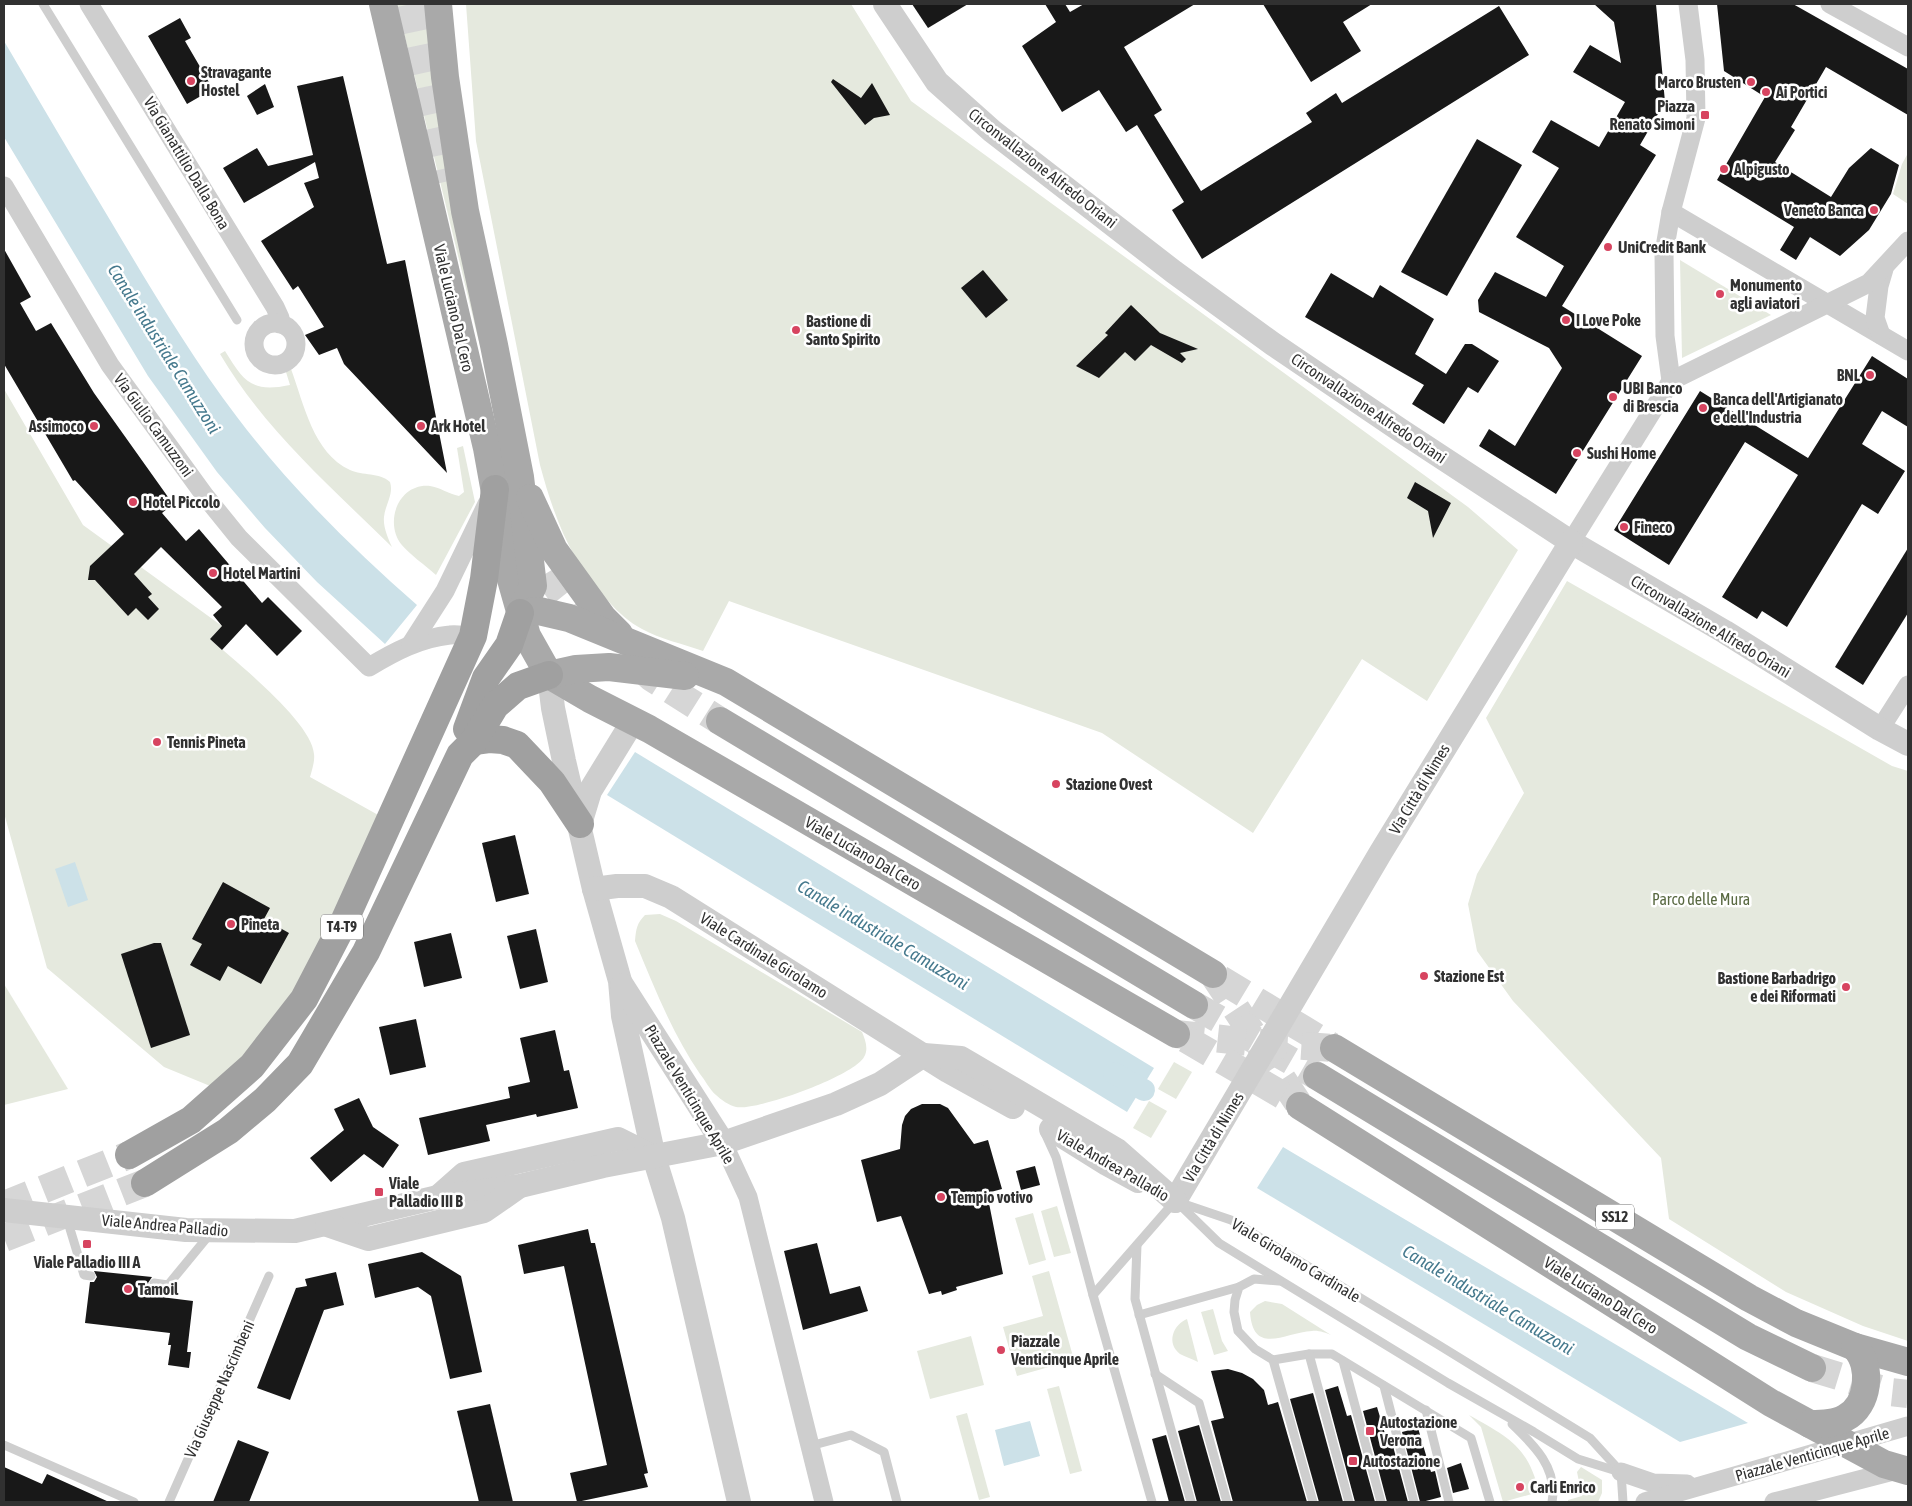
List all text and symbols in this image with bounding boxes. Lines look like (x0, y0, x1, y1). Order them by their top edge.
place label: Stravagante Hostel (201, 63, 272, 99)
place label: Marco Brusten (1657, 73, 1741, 91)
marker: Stravagante Hostel (185, 75, 197, 87)
marker: Marco Brusten (1745, 76, 1757, 88)
place label: Ai Portici (1775, 83, 1828, 101)
marker: Ai Portici (1760, 86, 1772, 98)
street label: Via Gianattilio Dalla Bona (140, 94, 234, 232)
place label: Piazza Renato Simoni (1609, 97, 1695, 133)
street label: Circonvallazione Alfredo Oriani (965, 105, 1121, 231)
marker: Piazza Renato Simoni (1699, 109, 1711, 121)
place label: Alpigusto (1733, 160, 1790, 178)
marker: Alpigusto (1718, 163, 1730, 175)
place label: Veneto Banca (1783, 201, 1864, 219)
marker: Veneto Banca (1868, 204, 1880, 216)
place label: UniCredit Bank (1618, 238, 1707, 256)
marker: UniCredit Bank (1602, 241, 1614, 253)
street label: Viale Luciano Dal Cero (431, 242, 477, 374)
water label: Canale industriale Camuzzoni (104, 260, 225, 437)
place label: Monumento agli aviatori (1730, 276, 1803, 312)
marker: Monumento agli aviatori (1714, 288, 1726, 300)
place label: I Love Poke (1576, 311, 1641, 329)
place label: Bastione di Santo Spirito (806, 312, 881, 348)
marker: I Love Poke (1560, 314, 1572, 326)
marker: Bastione di Santo Spirito (790, 324, 802, 336)
street label: Circonvallazione Alfredo Oriani (1288, 349, 1450, 467)
place label: BNL (1837, 366, 1861, 384)
marker: BNL (1864, 369, 1876, 381)
street label: Via Giulio Camuzzoni (111, 370, 197, 480)
place label: UBI Banco di Brescia (1623, 379, 1683, 415)
place label: Banca dell'Artigianato e dell'Industria (1713, 390, 1844, 426)
marker: UBI Banco di Brescia (1607, 391, 1619, 403)
marker: Banca dell'Artigianato e dell'Industria (1697, 402, 1709, 414)
place label: Assimoco (28, 417, 84, 435)
place label: Ark Hotel (430, 417, 486, 435)
marker: Assimoco (88, 420, 100, 432)
marker: Ark Hotel (415, 420, 427, 432)
place label: Sushi Home (1587, 444, 1656, 462)
marker: Sushi Home (1571, 447, 1583, 459)
place label: Hotel Piccolo (143, 493, 221, 511)
marker: Hotel Piccolo (127, 496, 139, 508)
place label: Fineco (1634, 518, 1673, 536)
marker: Fineco (1618, 521, 1630, 533)
place label: Hotel Martini (223, 564, 301, 582)
marker: Hotel Martini (207, 567, 219, 579)
street label: Circonvallazione Alfredo Oriani (1628, 571, 1794, 681)
place label: Tennis Pineta (167, 733, 246, 751)
marker: Tennis Pineta (151, 736, 163, 748)
street label: Via Città di Nimes (1385, 740, 1453, 837)
place label: Stazione Ovest (1066, 775, 1153, 793)
marker: Stazione Ovest (1050, 778, 1062, 790)
street label: Viale Luciano Dal Cero (802, 813, 924, 893)
water label: Canale industriale Camuzzoni (794, 875, 972, 994)
park label: Parco delle Mura (1652, 890, 1750, 908)
street label: Viale Cardinale Girolamo (697, 908, 831, 1002)
road number: T4-T9 (321, 914, 363, 940)
place label: Pineta (241, 915, 279, 933)
marker: Pineta (225, 918, 237, 930)
place label: Stazione Est (1434, 967, 1504, 985)
place label: Bastione Barbadrigo e dei Riformati (1717, 969, 1836, 1005)
marker: Stazione Est (1418, 970, 1430, 982)
marker: Bastione Barbadrigo e dei Riformati (1840, 981, 1852, 993)
street label: Piazzale Venticinque Aprile (640, 1021, 739, 1167)
street label: Via Città di Nimes (1179, 1088, 1247, 1185)
street label: Viale Andrea Palladio (1054, 1125, 1172, 1205)
place label: Viale Palladio III B (388, 1174, 463, 1210)
marker: Viale Palladio III B (373, 1186, 385, 1198)
place label: Tempio votivo (951, 1188, 1033, 1206)
marker: Tempio votivo (935, 1191, 947, 1203)
road number: SS12 (1596, 1204, 1634, 1230)
street label: Viale Andrea Palladio (101, 1211, 229, 1239)
street label: Viale Girolamo Cardinale (1228, 1214, 1364, 1306)
marker: Viale Palladio III A (81, 1238, 93, 1250)
water label: Canale industriale Camuzzoni (1399, 1240, 1577, 1359)
place label: Viale Palladio III A (33, 1253, 140, 1271)
street label: Viale Luciano Dal Cero (1541, 1253, 1661, 1337)
place label: Tamoil (138, 1280, 179, 1298)
marker: Tamoil (122, 1283, 134, 1295)
street label: Via Giuseppe Nascimbeni (181, 1318, 258, 1461)
place label: Piazzale Venticinque Aprile (1010, 1332, 1119, 1368)
marker: Piazzale Venticinque Aprile (995, 1344, 1007, 1356)
place label: Autostazione Verona (1379, 1413, 1457, 1449)
street label: Piazzale Venticinque Aprile (1733, 1423, 1891, 1486)
marker: Autostazione Verona (1364, 1425, 1376, 1437)
place label: Autostazione (1362, 1452, 1440, 1470)
marker: Autostazione (1347, 1455, 1359, 1467)
place label: Carli Enrico (1530, 1478, 1596, 1496)
marker: Carli Enrico (1514, 1481, 1526, 1493)

